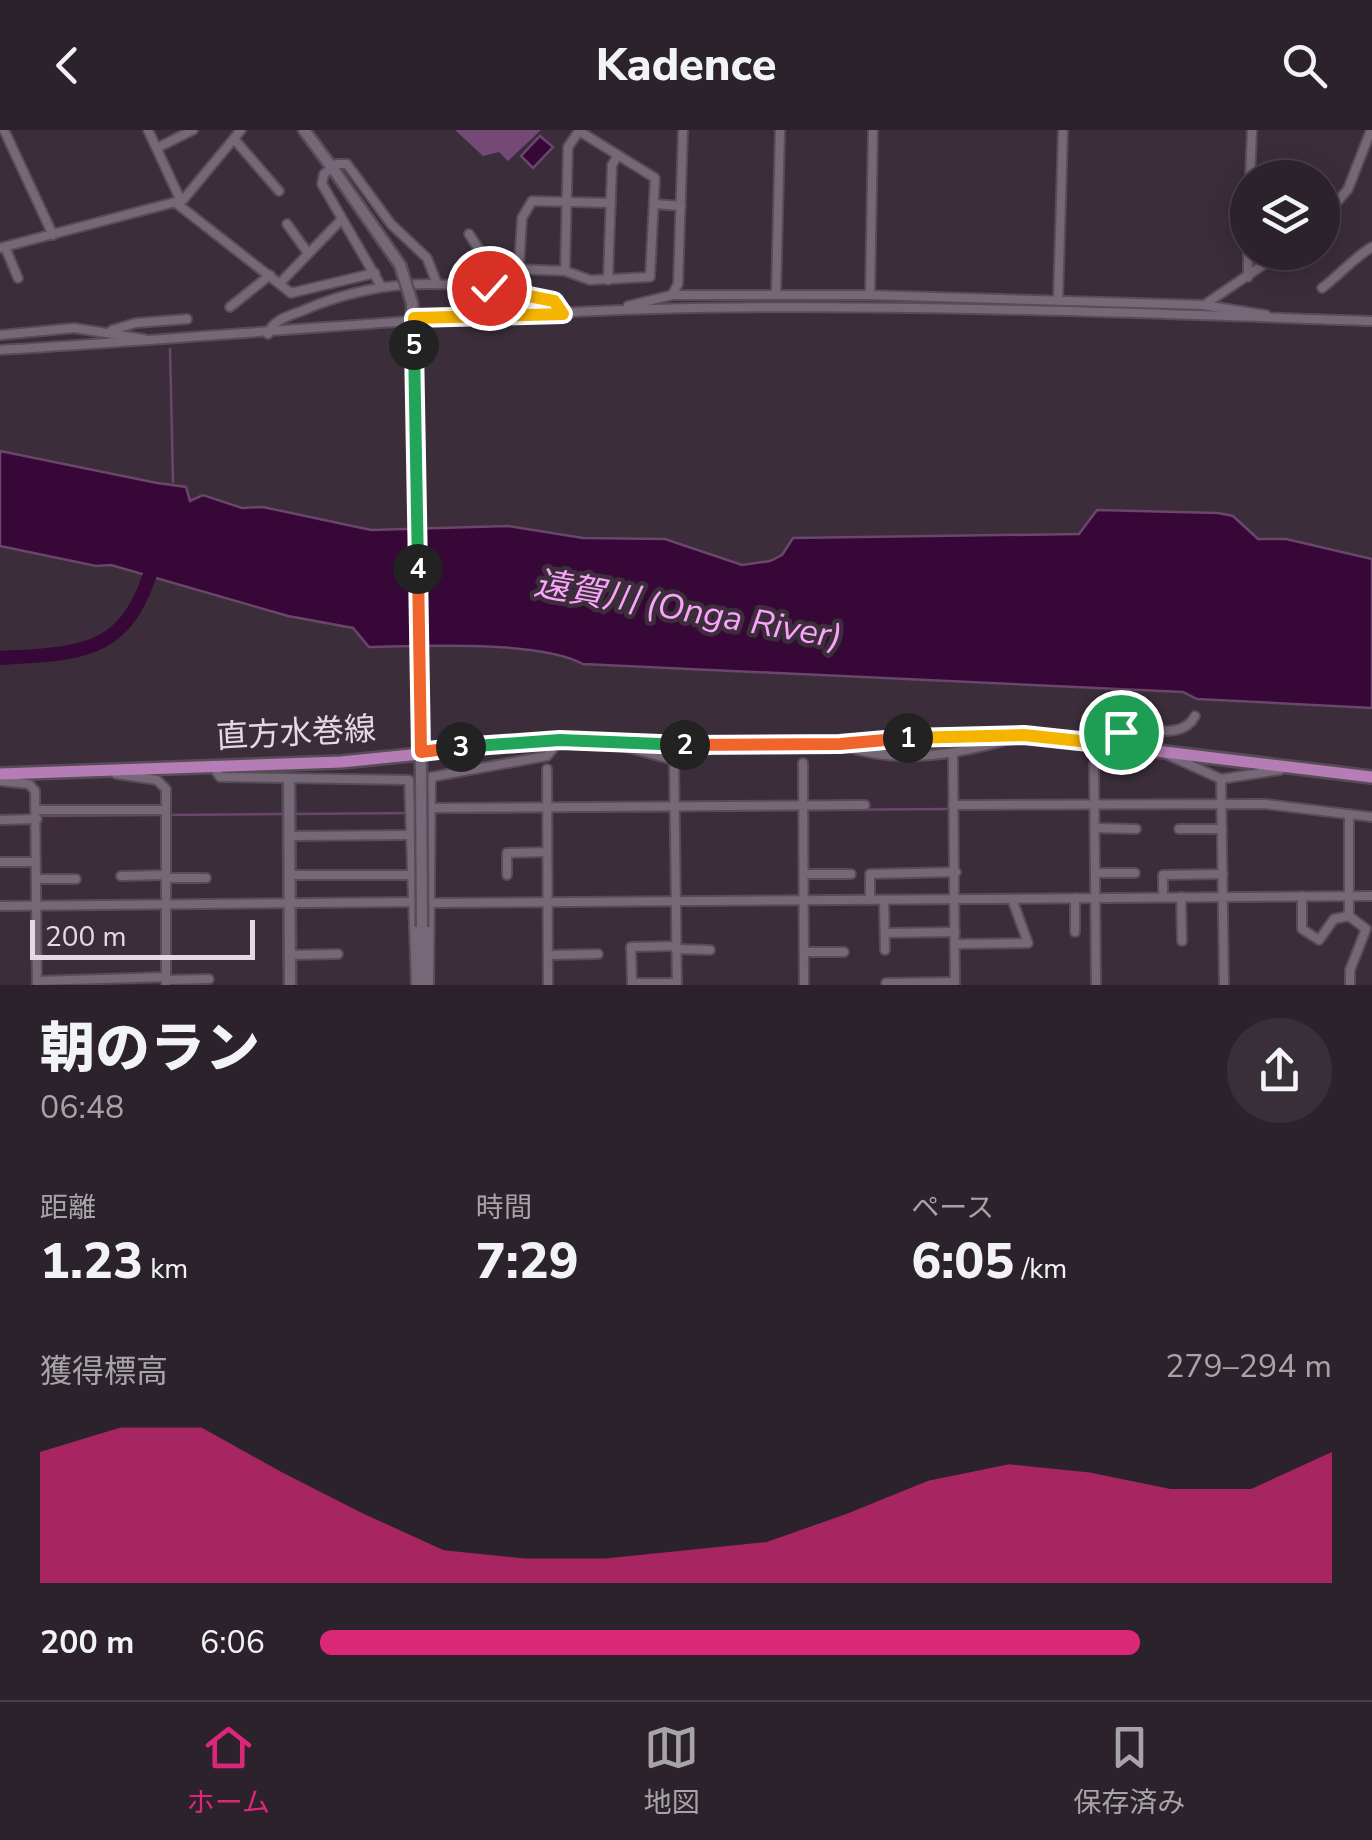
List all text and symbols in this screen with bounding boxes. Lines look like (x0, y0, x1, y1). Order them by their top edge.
text: Kadence (596, 35, 776, 96)
icon: back (40, 38, 95, 93)
icon: search (1277, 38, 1332, 93)
map controls (1230, 160, 1340, 270)
button: layers (1230, 160, 1340, 270)
pin (447, 246, 532, 331)
icon: check (462, 261, 517, 316)
pin: 5 (389, 320, 439, 370)
text: 5 (406, 326, 422, 364)
pin: 4 (393, 544, 443, 594)
text: 4 (410, 550, 426, 588)
water label: 遠賀川 (Onga River) (531, 560, 845, 660)
pin (1079, 690, 1164, 775)
icon: arrive (1094, 705, 1149, 760)
street label: 直方水巻線 (215, 707, 377, 759)
pin: 1 (883, 713, 933, 763)
text: 1 (900, 719, 916, 757)
pin: 2 (660, 720, 710, 770)
pin: 3 (436, 722, 486, 772)
text: 2 (677, 726, 693, 764)
text: 3 (453, 728, 469, 766)
scale bar (30, 915, 255, 960)
text: 200 m (45, 918, 127, 956)
text: 朝のラン (40, 1011, 260, 1086)
button: share (1227, 1018, 1332, 1123)
text: 06:48 (40, 1086, 124, 1129)
text: 距離 (40, 1189, 96, 1227)
text: 時間 (476, 1189, 532, 1227)
text: ペース (911, 1189, 994, 1227)
text: 1.23 (40, 1227, 143, 1296)
text: 7:29 (476, 1227, 579, 1296)
text: 6:05 (911, 1227, 1014, 1296)
text: km (143, 1250, 188, 1288)
text: /km (1014, 1250, 1067, 1288)
text: 279–294 m (1165, 1345, 1332, 1388)
text: 獲得標高 (40, 1350, 168, 1393)
text: 200 m (40, 1621, 134, 1664)
text: 6:06 (200, 1621, 265, 1664)
tab: ホーム (187, 1720, 270, 1822)
tab: 地図 (644, 1720, 700, 1822)
tab: 保存済み (1073, 1720, 1185, 1822)

